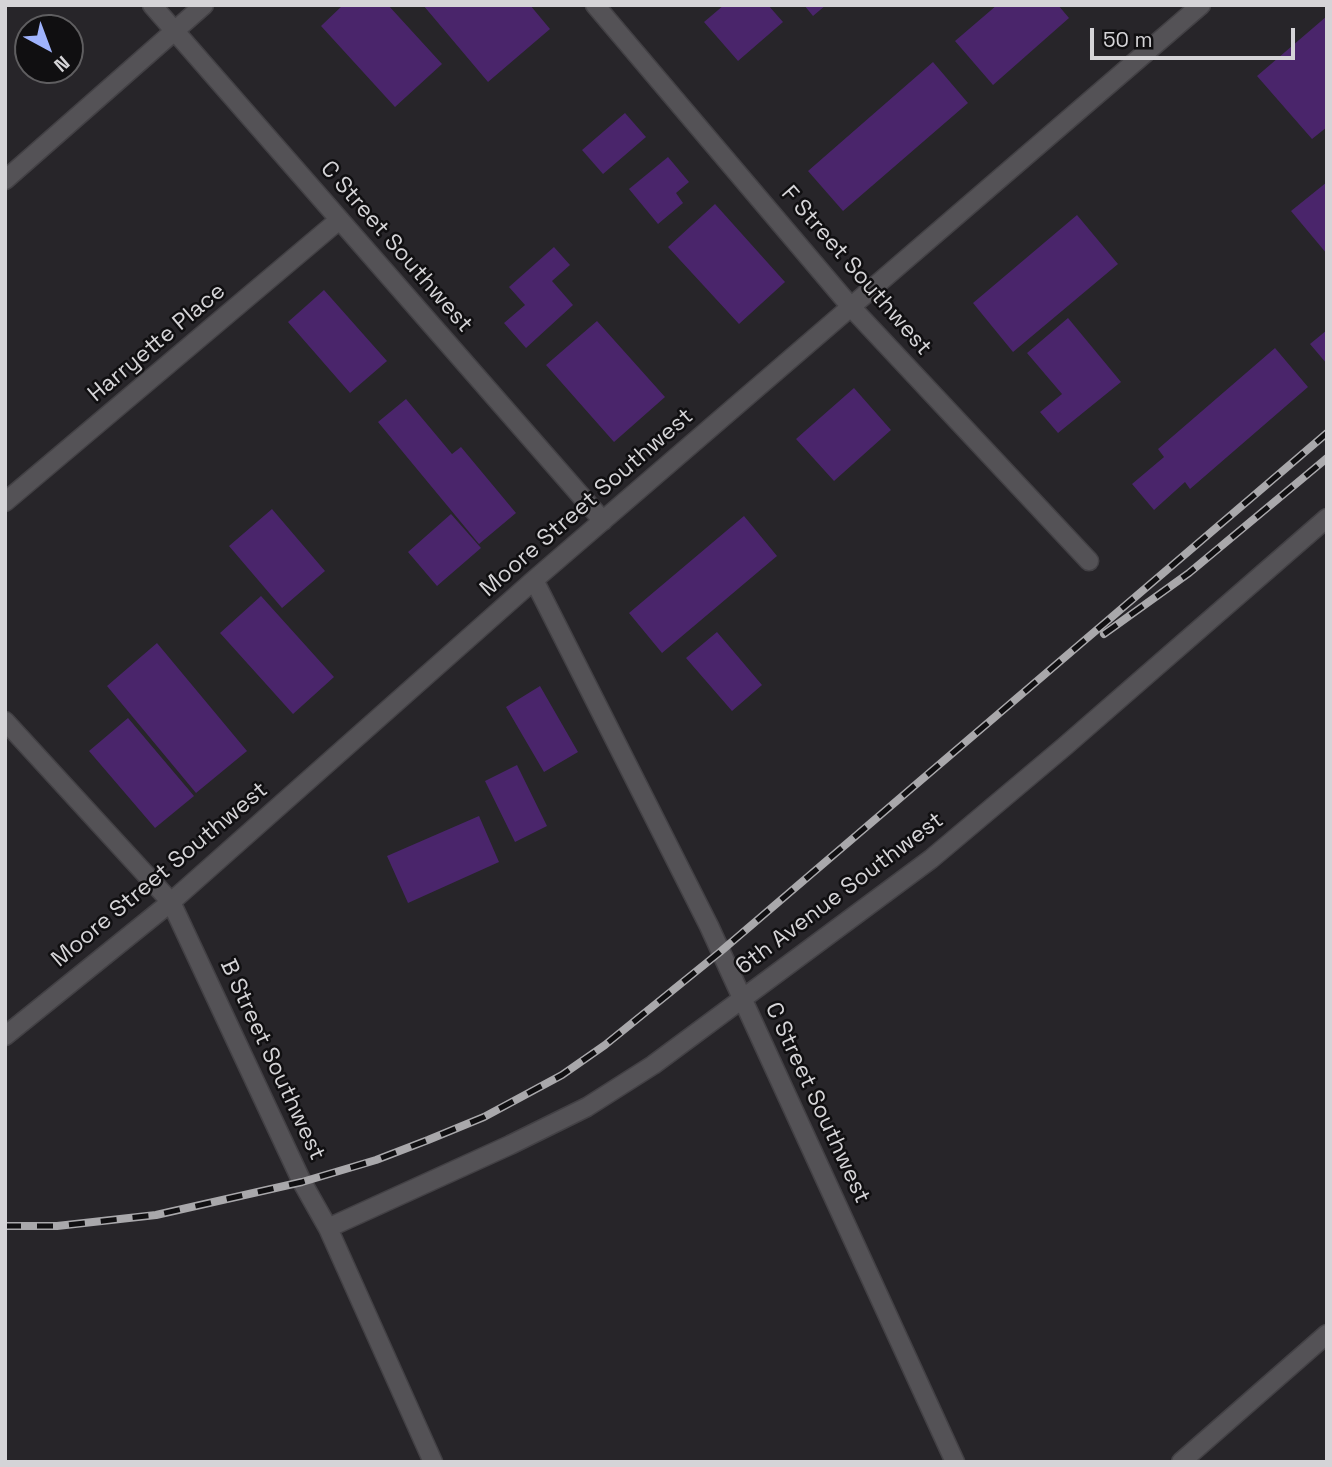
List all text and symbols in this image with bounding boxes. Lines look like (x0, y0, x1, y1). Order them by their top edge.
north arrow (14, 14, 84, 84)
scale bar (1094, 14, 1299, 58)
text: 50 m (1103, 26, 1153, 53)
text: N (49, 50, 75, 77)
street label: C Street Southwest (314, 156, 478, 338)
street label: F Street Southwest (775, 181, 937, 361)
street label: Harryette Place (83, 278, 231, 408)
street label: Moore Street Southwest (475, 403, 699, 603)
street label: Moore Street Southwest (46, 777, 274, 973)
street label: 6th Avenue Southwest (731, 807, 949, 981)
street label: B Street Southwest (213, 955, 331, 1165)
street label: C Street Southwest (758, 998, 876, 1208)

